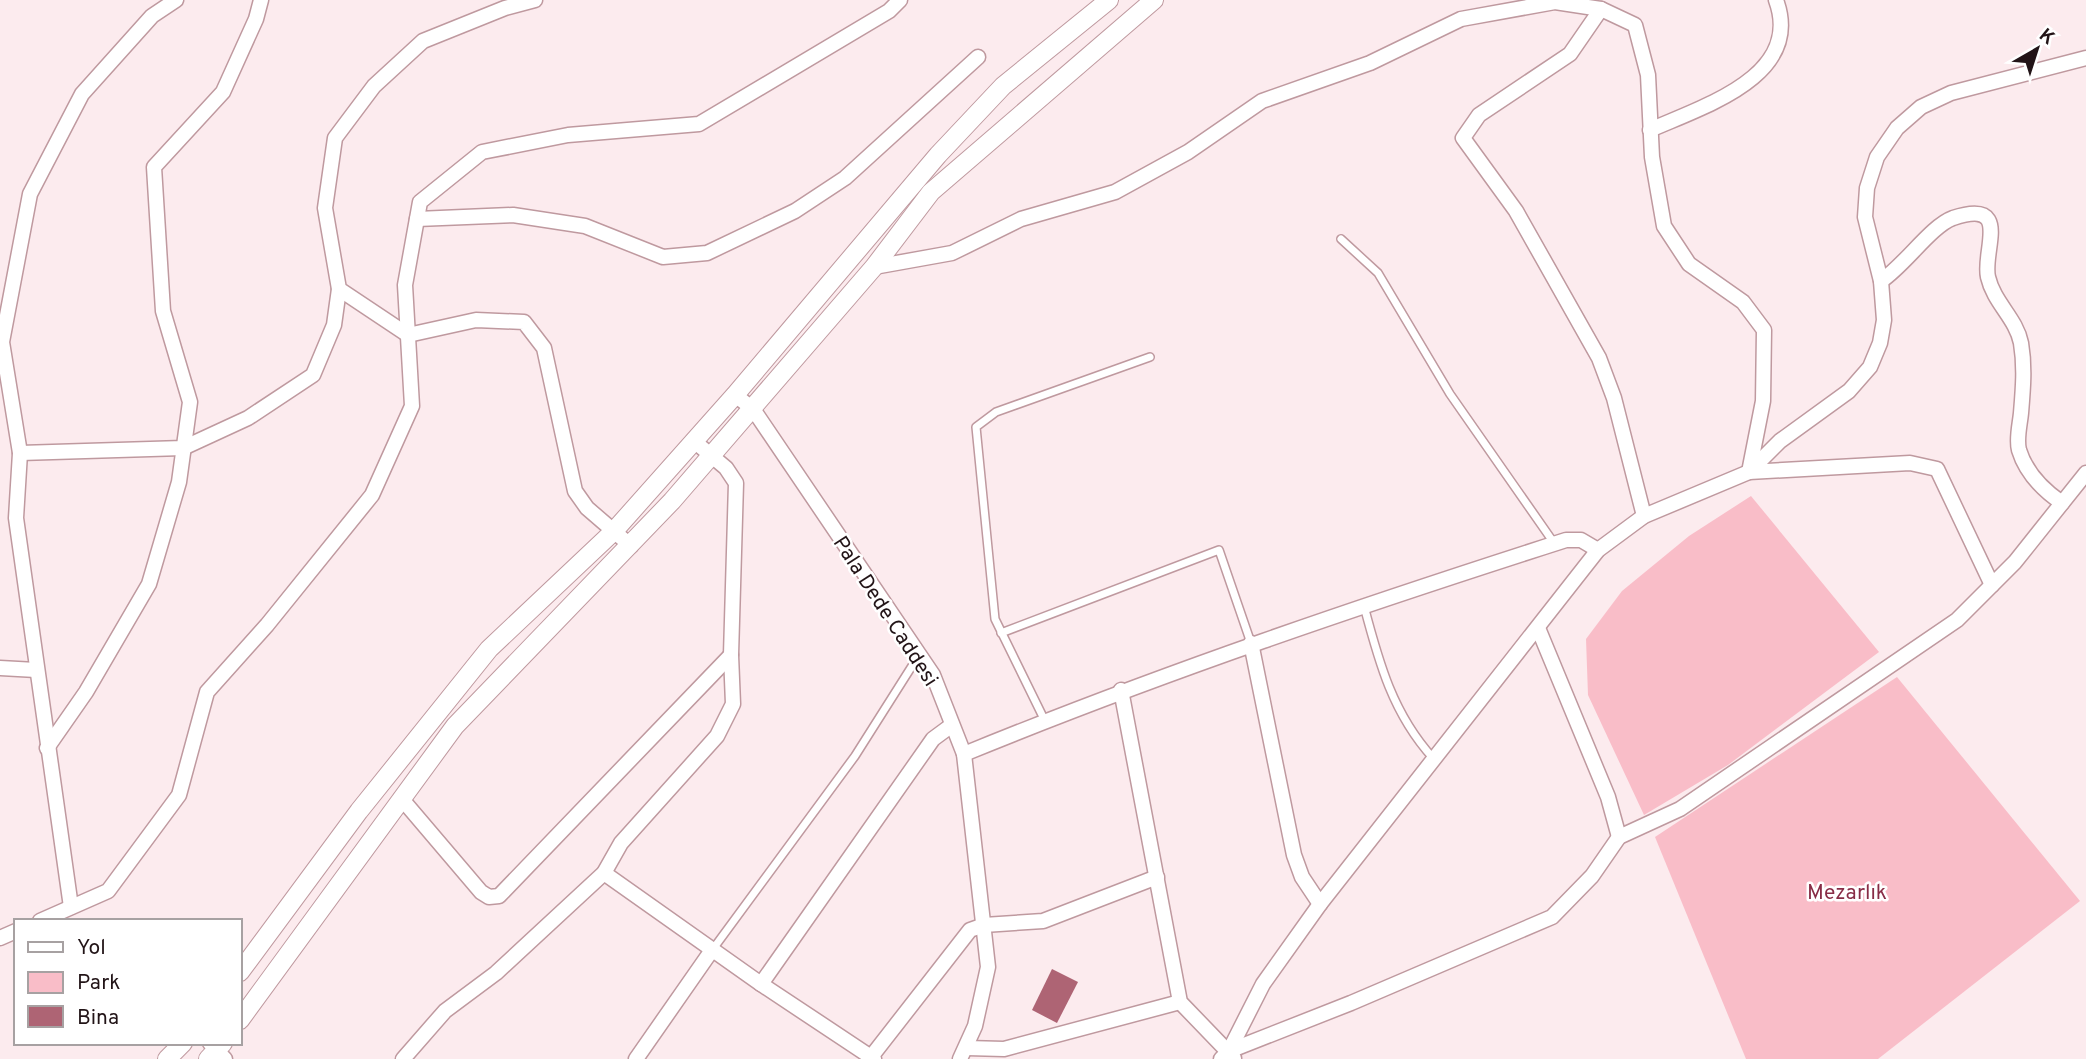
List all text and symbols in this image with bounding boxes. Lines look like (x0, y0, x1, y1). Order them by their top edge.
north arrow (2002, 14, 2072, 84)
text: K (2034, 24, 2059, 51)
street label: Pala Dede Caddesi (826, 532, 943, 692)
park label: Mezarlık (1807, 880, 1887, 907)
legend (14, 919, 242, 1045)
text: Yol (77, 935, 106, 962)
text: Park (77, 970, 120, 997)
text: Bina (77, 1005, 119, 1032)

